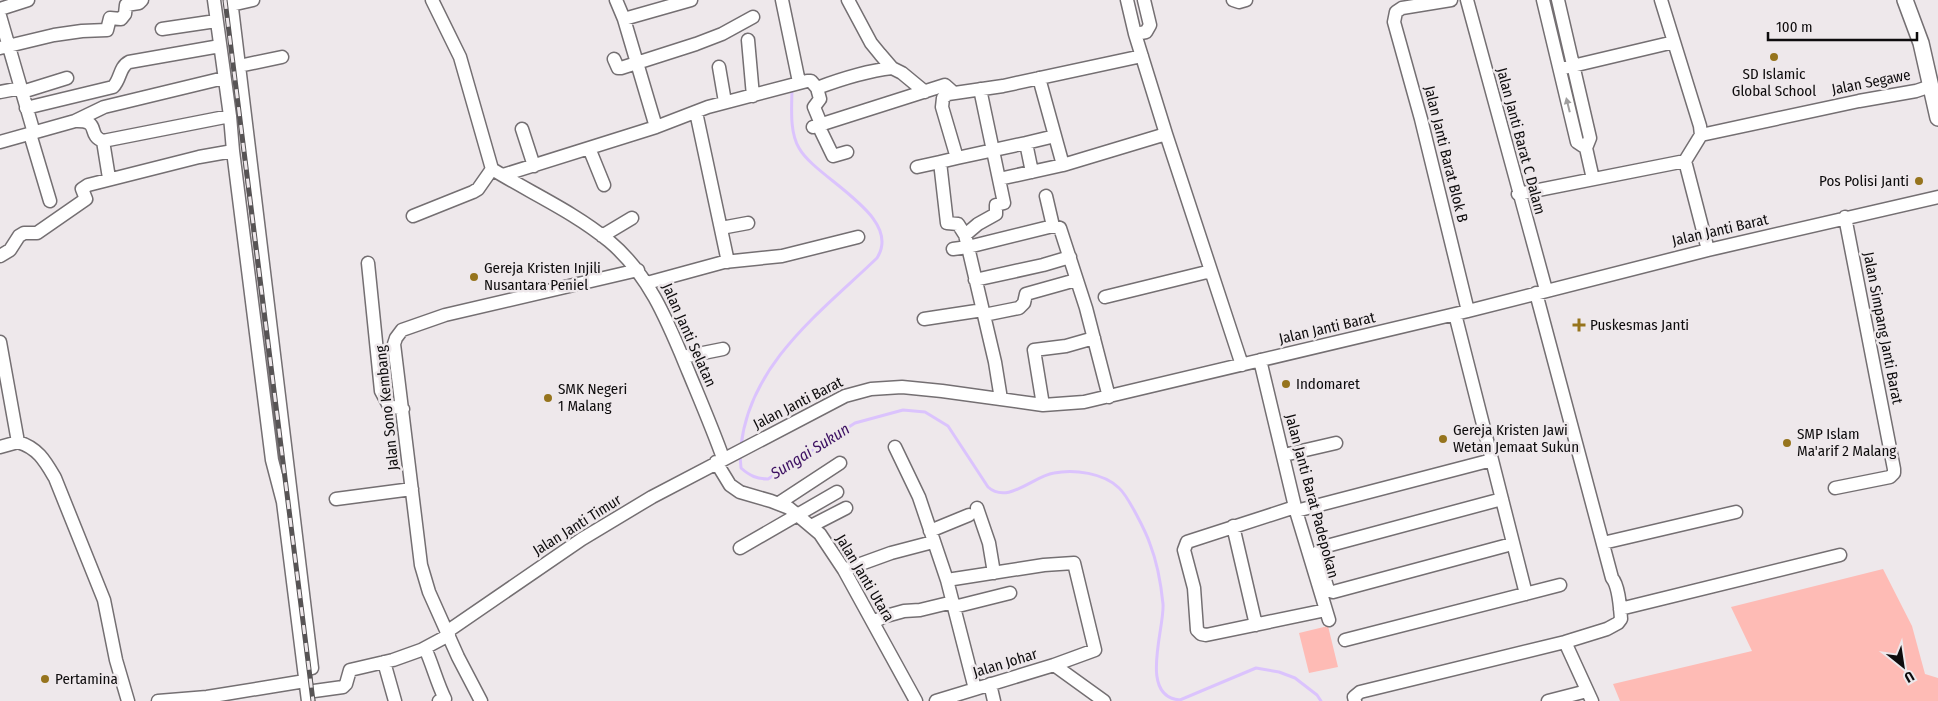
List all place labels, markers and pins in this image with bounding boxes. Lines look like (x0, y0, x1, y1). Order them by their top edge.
marker: SD Islamic Global School (1768, 51, 1780, 63)
place label: SD Islamic Global School (1732, 65, 1816, 100)
place label: Pos Polisi Janti (1819, 172, 1909, 190)
marker: Pos Polisi Janti (1913, 175, 1925, 187)
place label: Gereja Kristen Injili Nusantara Peniel (484, 259, 601, 294)
marker: Gereja Kristen Injili Nusantara Peniel (468, 271, 480, 283)
place label: Puskesmas Janti (1590, 316, 1689, 334)
marker: Puskesmas Janti (1572, 318, 1586, 332)
place label: Indomaret (1296, 375, 1360, 393)
marker: Indomaret (1280, 378, 1292, 390)
place label: SMK Negeri 1 Malang (558, 380, 627, 415)
marker: SMK Negeri 1 Malang (542, 392, 554, 404)
place label: Gereja Kristen Jawi Wetan Jemaat Sukun (1453, 421, 1579, 456)
place label: SMP Islam Ma'arif 2 Malang (1797, 425, 1896, 460)
marker: Gereja Kristen Jawi Wetan Jemaat Sukun (1437, 433, 1449, 445)
marker: SMP Islam Ma'arif 2 Malang (1781, 437, 1793, 449)
place label: Pertamina (55, 670, 118, 688)
marker: Pertamina (39, 673, 51, 685)

